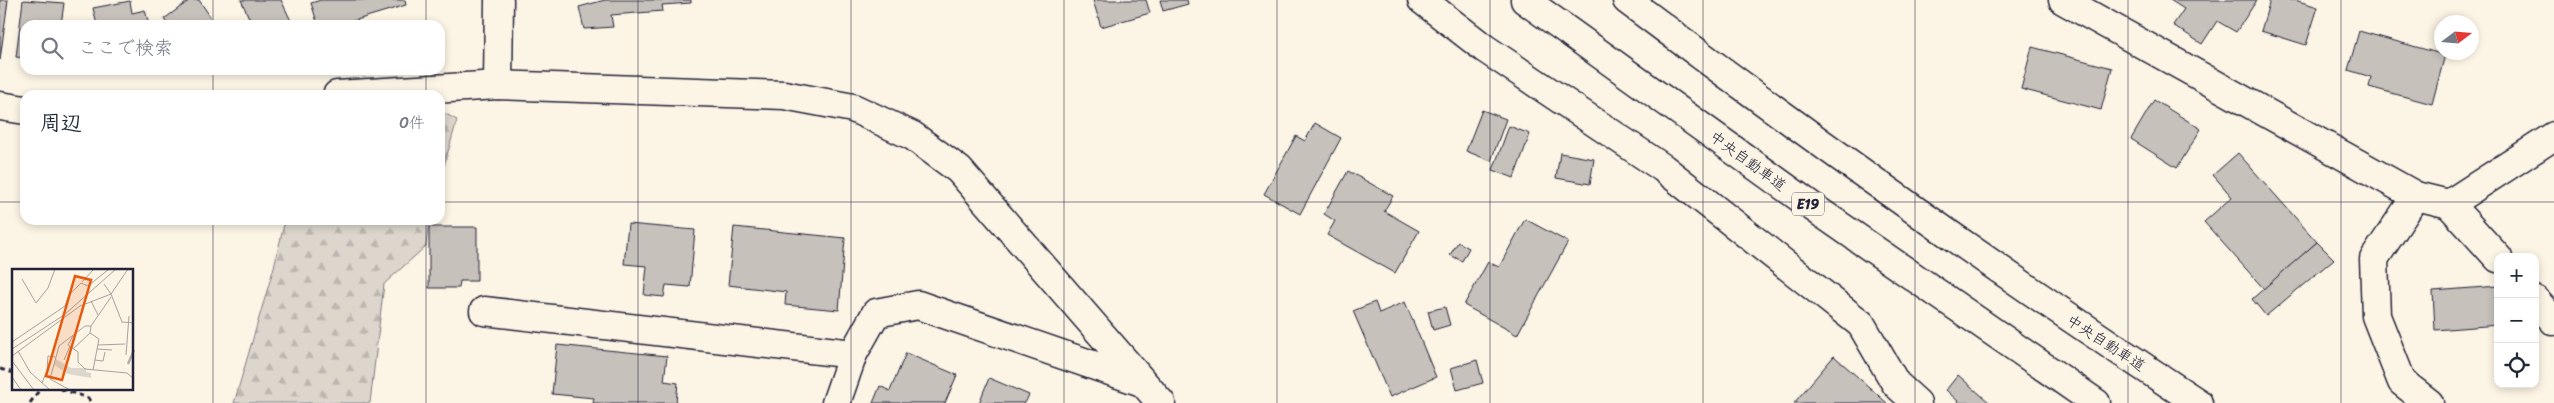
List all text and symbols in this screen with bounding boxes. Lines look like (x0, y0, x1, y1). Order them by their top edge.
north arrow (2434, 15, 2479, 60)
search box (20, 20, 445, 75)
text: ここで検索 (78, 31, 173, 64)
icon: search (38, 34, 66, 62)
text: 周辺 (40, 104, 82, 142)
text: 0件 (399, 108, 425, 137)
street label: 中央自動車道 (1704, 124, 1792, 198)
road number: E19 (1792, 192, 1824, 215)
map controls (2494, 253, 2539, 388)
button: + (2494, 253, 2539, 298)
inset map (12, 269, 134, 390)
button: − (2494, 298, 2539, 343)
street label: 中央自動車道 (2061, 308, 2151, 378)
button: locate (2494, 343, 2539, 388)

